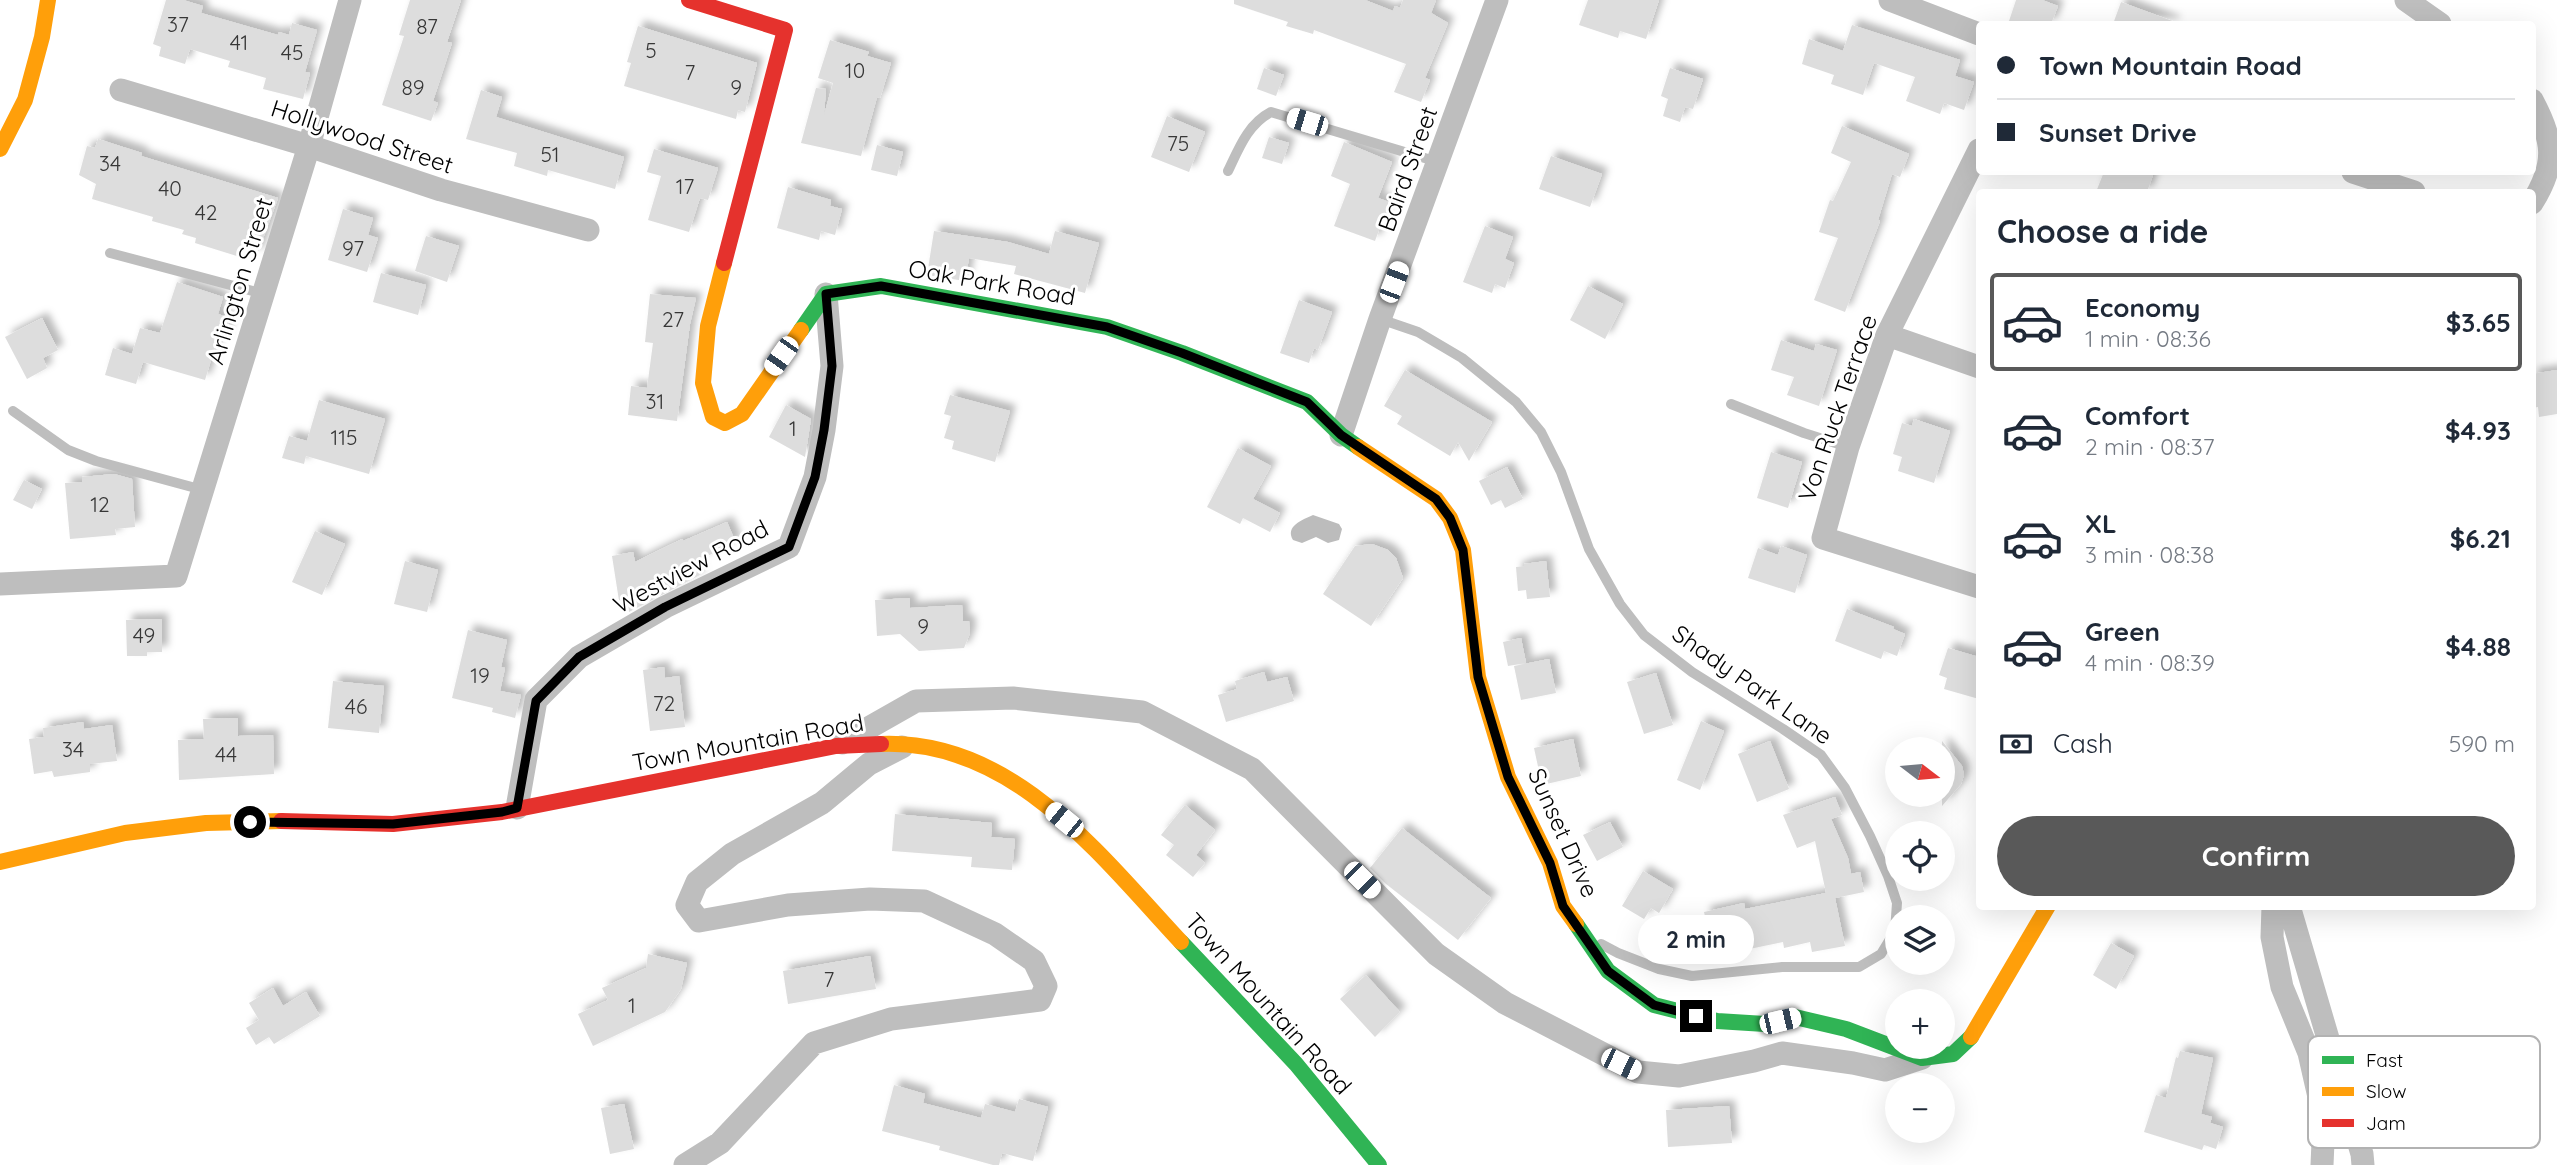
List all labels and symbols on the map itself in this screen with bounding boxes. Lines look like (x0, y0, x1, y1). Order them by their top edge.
house number: 37 (167, 11, 189, 37)
house number: 87 (416, 13, 438, 39)
house number: 41 (230, 29, 248, 55)
house number: 5 (645, 37, 657, 63)
house number: 45 (281, 39, 303, 65)
house number: 10 (845, 57, 865, 83)
house number: 7 (685, 59, 696, 85)
house number: 89 (401, 74, 425, 100)
house number: 9 (730, 74, 742, 100)
street label: Hollywood Street (267, 92, 457, 180)
street label: Baird Street (1371, 102, 1444, 235)
car (1284, 106, 1331, 138)
house number: 75 (1167, 130, 1189, 156)
house number: 51 (540, 141, 560, 167)
house number: 34 (99, 150, 121, 176)
house number: 17 (676, 173, 694, 199)
house number: 40 (158, 175, 182, 201)
street label: Arlington Street (199, 194, 279, 368)
house number: 42 (195, 199, 217, 225)
house number: 97 (342, 235, 364, 261)
street label: Oak Park Road (906, 253, 1078, 311)
car (1377, 259, 1412, 305)
house number: 27 (662, 306, 684, 332)
street label: Von Ruck Terrace (1791, 310, 1883, 505)
car (761, 333, 802, 379)
house number: 31 (646, 388, 664, 414)
house number: 1 (789, 415, 797, 441)
house number: 115 (331, 424, 358, 450)
house number: 12 (90, 491, 110, 517)
street label: Westview Road (608, 513, 773, 620)
house number: 9 (917, 613, 929, 639)
street label: Shady Park Lane (1667, 618, 1838, 751)
house number: 49 (133, 622, 155, 648)
house number: 19 (470, 662, 490, 688)
house number: 72 (653, 690, 675, 716)
house number: 46 (345, 693, 367, 719)
street label: Town Mountain Road (630, 707, 866, 777)
house number: 34 (62, 736, 84, 762)
north arrow (1885, 737, 1955, 807)
house number: 44 (215, 741, 237, 767)
street label: Sunset Drive (1522, 763, 1606, 902)
car (1042, 799, 1087, 841)
route start (234, 806, 266, 838)
car (1340, 858, 1385, 902)
street label: Town Mountain Road (1179, 906, 1358, 1100)
callout: 2 min (1638, 914, 1754, 964)
house number: 7 (824, 966, 835, 992)
house number: 1 (628, 992, 636, 1018)
route end (1680, 1000, 1712, 1032)
car (1758, 1006, 1803, 1036)
legend (2308, 1036, 2540, 1148)
car (1598, 1045, 1645, 1083)
text: Fast (2366, 1048, 2403, 1072)
text: Slow (2366, 1079, 2407, 1103)
text: Jam (2366, 1111, 2406, 1135)

